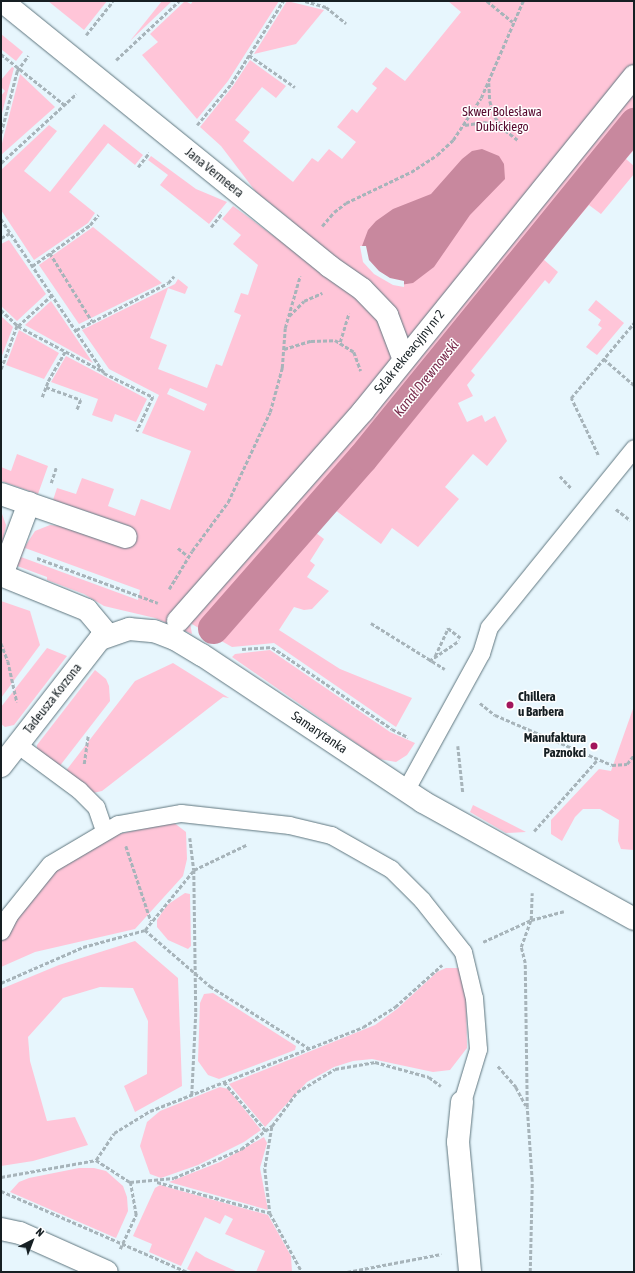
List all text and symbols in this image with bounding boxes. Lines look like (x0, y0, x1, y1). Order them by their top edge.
park label: Skwer Bolesława Dubickiego (462, 105, 542, 136)
street label: Jana Vermeera (182, 145, 246, 201)
street label: Szlak rekreacyjny nr 2 (372, 307, 448, 397)
water label: Kanał Drewnowski (390, 336, 462, 420)
street label: Tadeusza Korzona (21, 661, 85, 737)
place label: Chillera u Barbera (518, 690, 564, 721)
marker: Chillera u Barbera (505, 700, 515, 710)
street label: Samarytanka (288, 709, 350, 757)
place label: Manufaktura Paznokci (524, 731, 586, 762)
marker: Manufaktura Paznokci (589, 741, 599, 751)
north arrow (12, 1221, 52, 1261)
text: N (34, 1225, 46, 1239)

